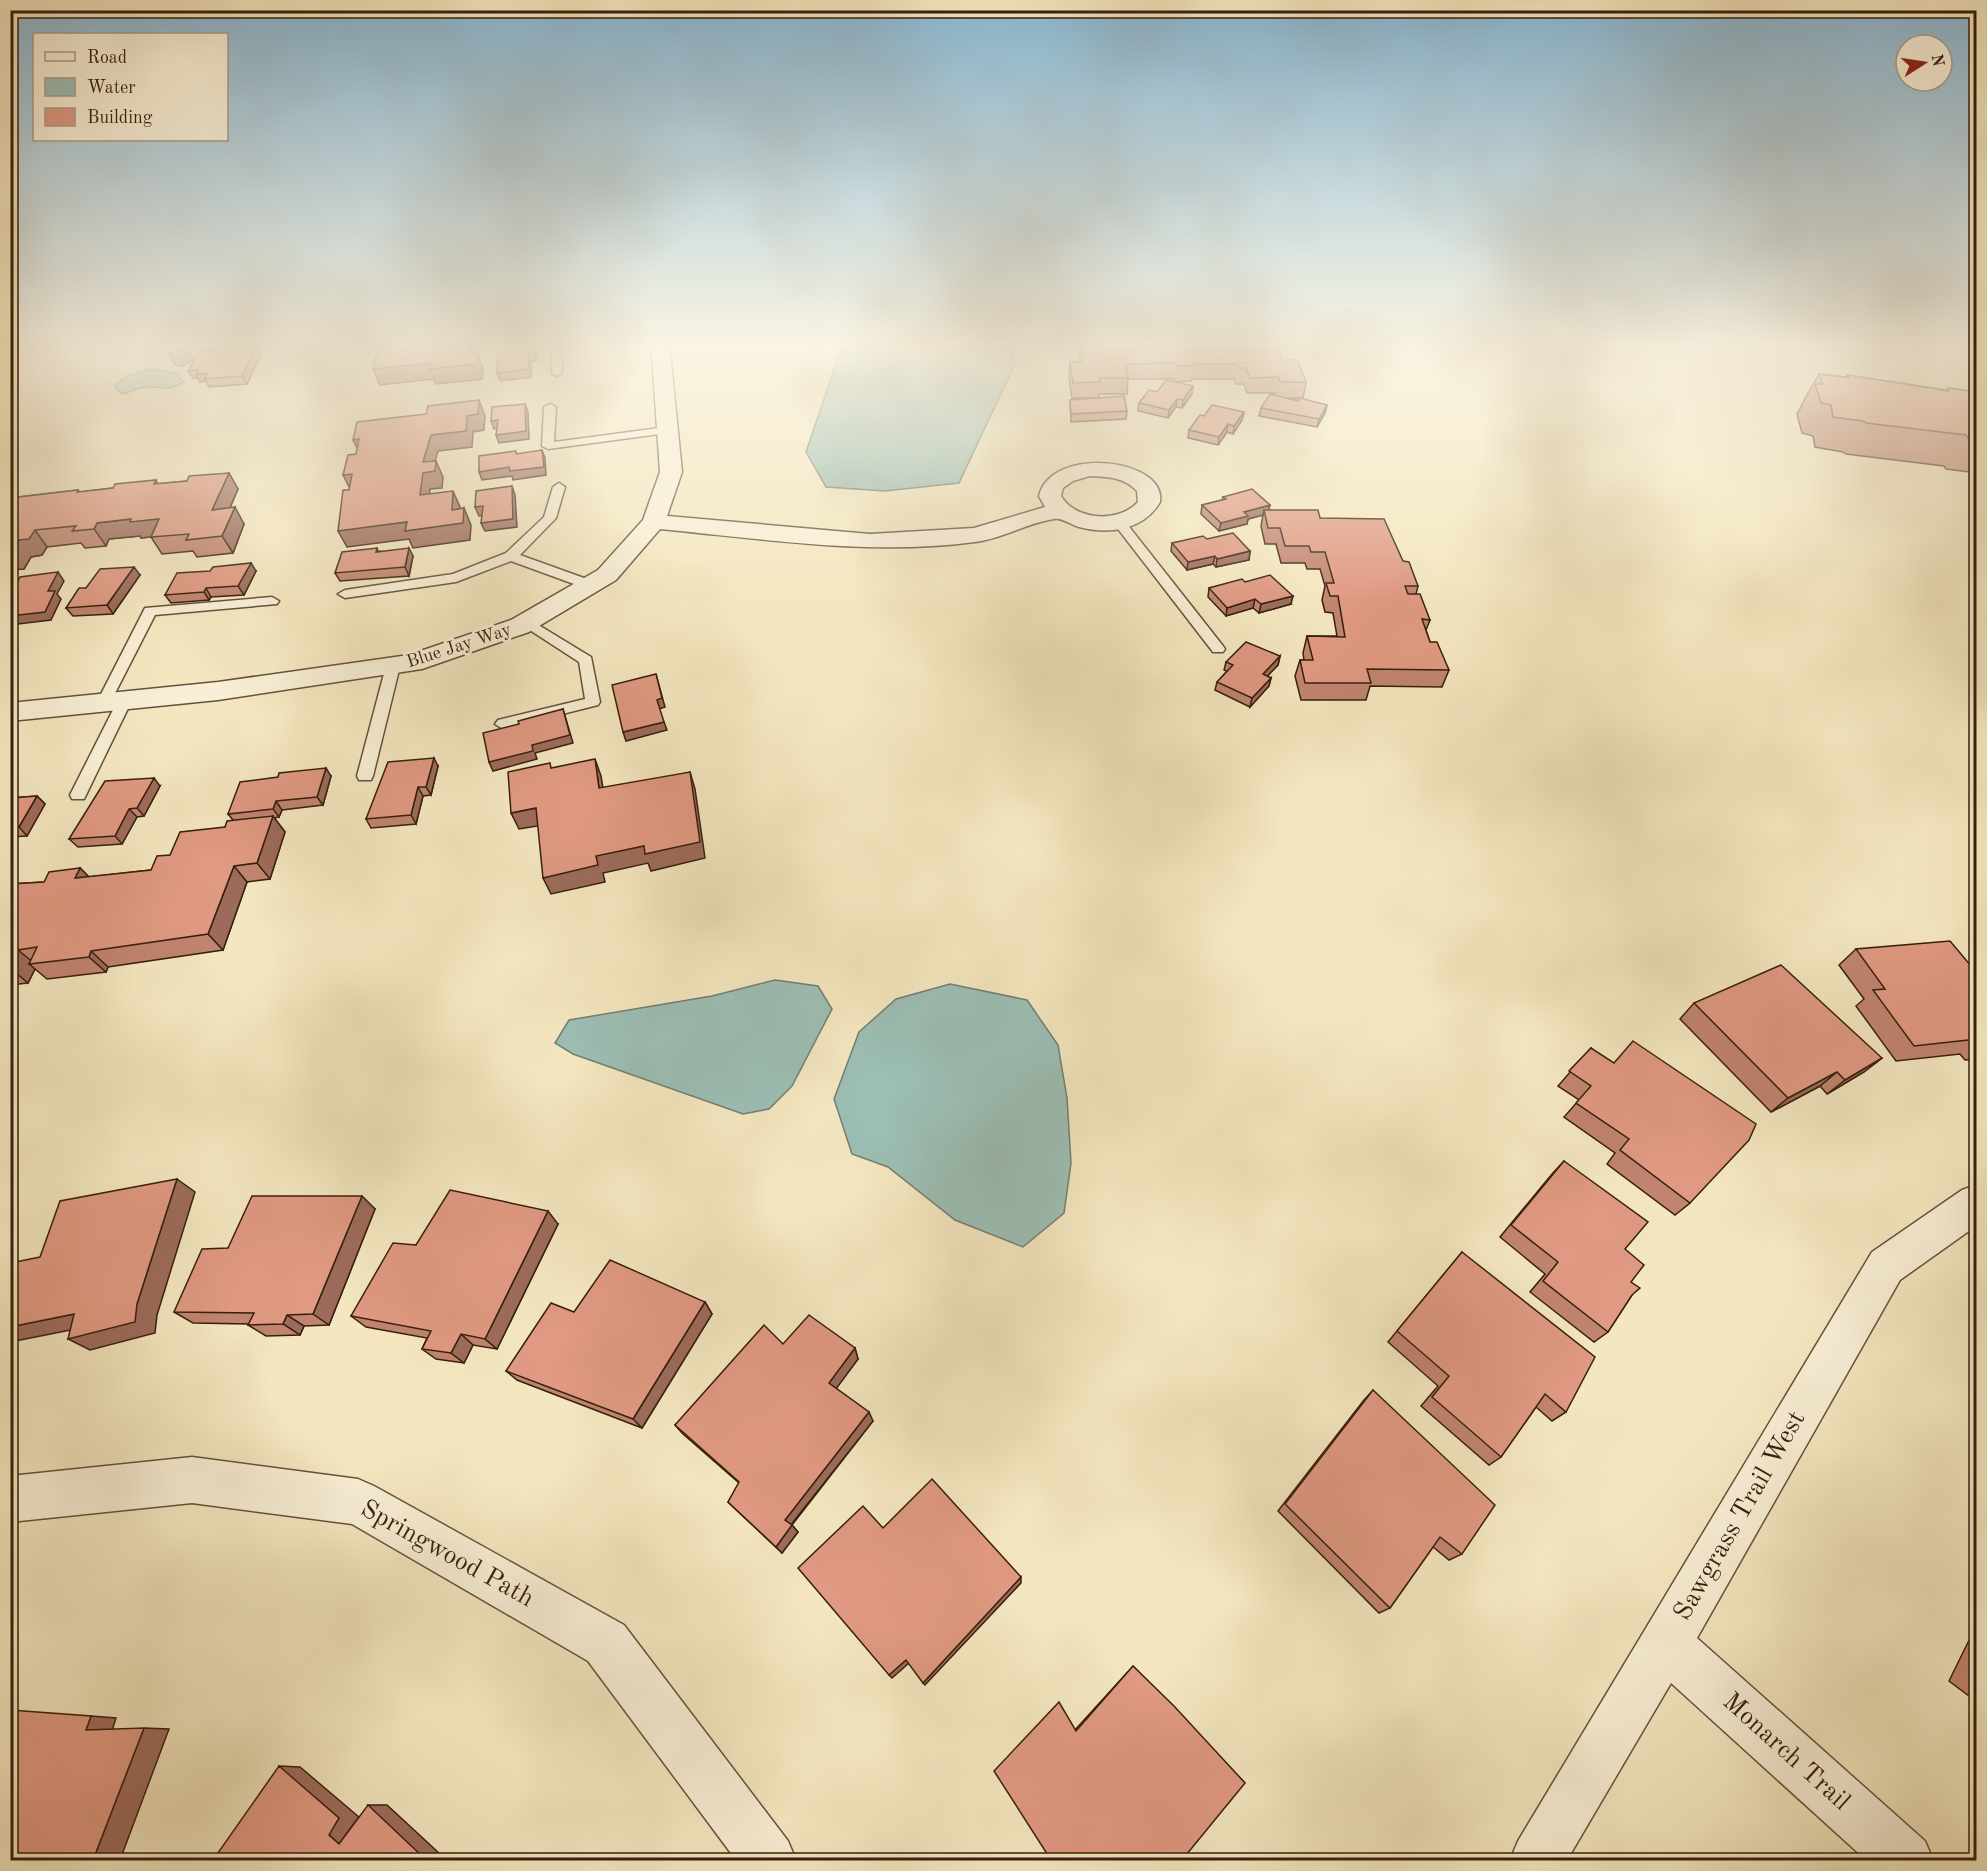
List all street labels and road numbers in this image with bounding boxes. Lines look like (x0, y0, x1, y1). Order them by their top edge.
street label: Blue Jay Way (404, 620, 514, 671)
street label: Sawgrass Trail West (1670, 1407, 1810, 1625)
street label: Springwood Path (356, 1496, 538, 1612)
street label: Monarch Trail (1717, 1688, 1855, 1816)

